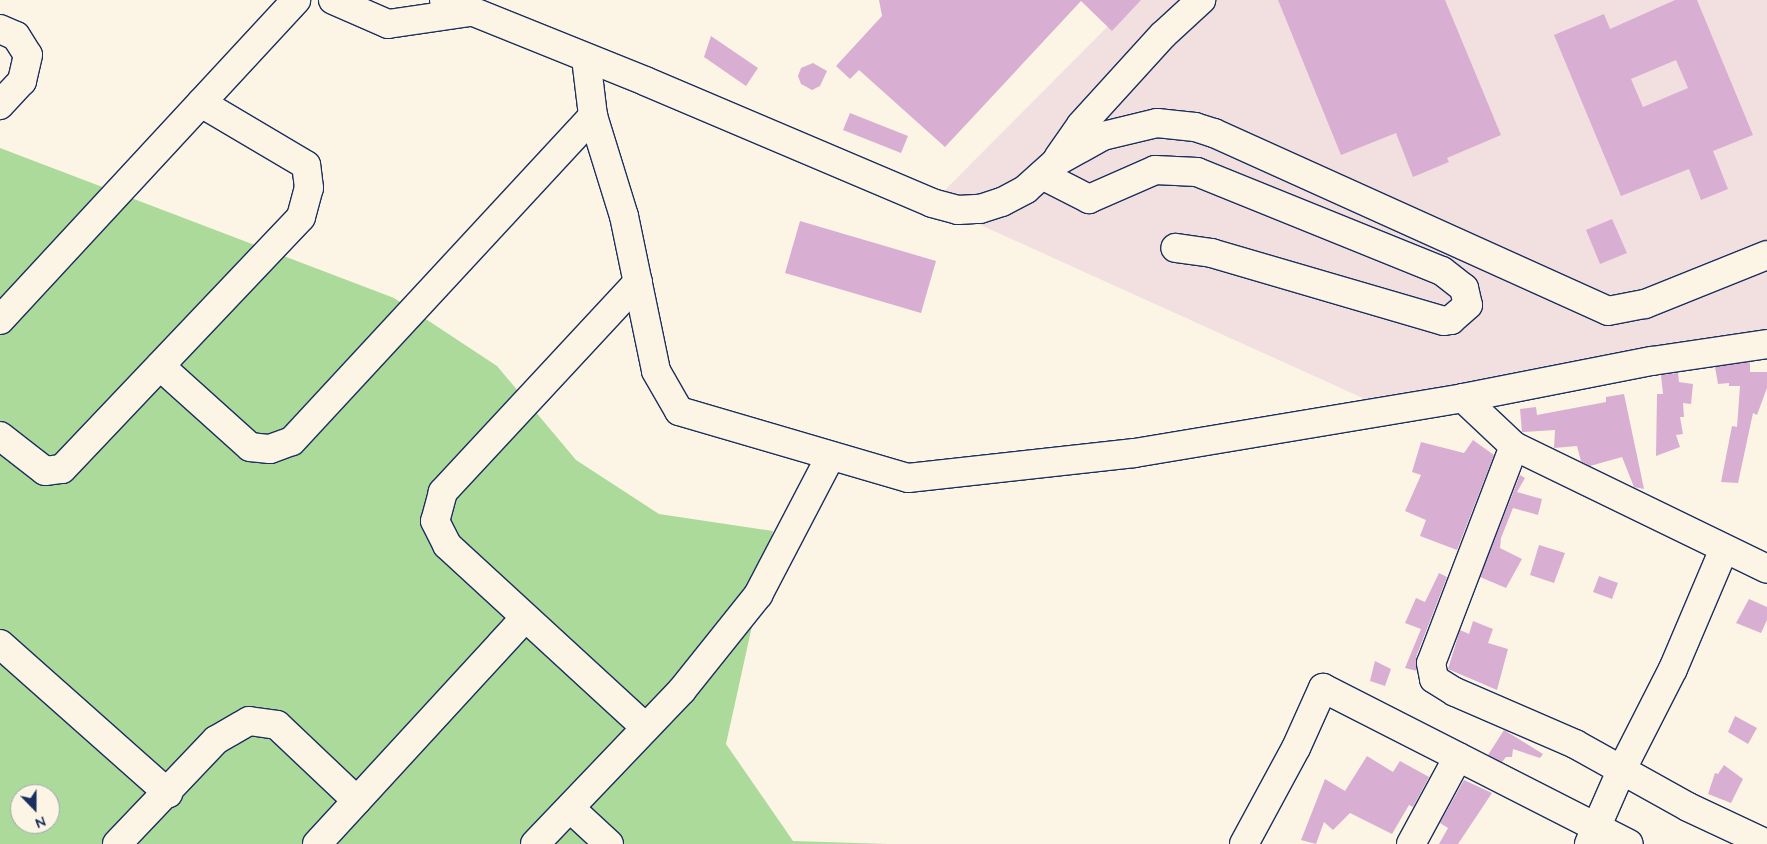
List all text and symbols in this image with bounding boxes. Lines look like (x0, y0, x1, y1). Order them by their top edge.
north arrow (10, 784, 60, 834)
text: N (32, 811, 48, 833)

